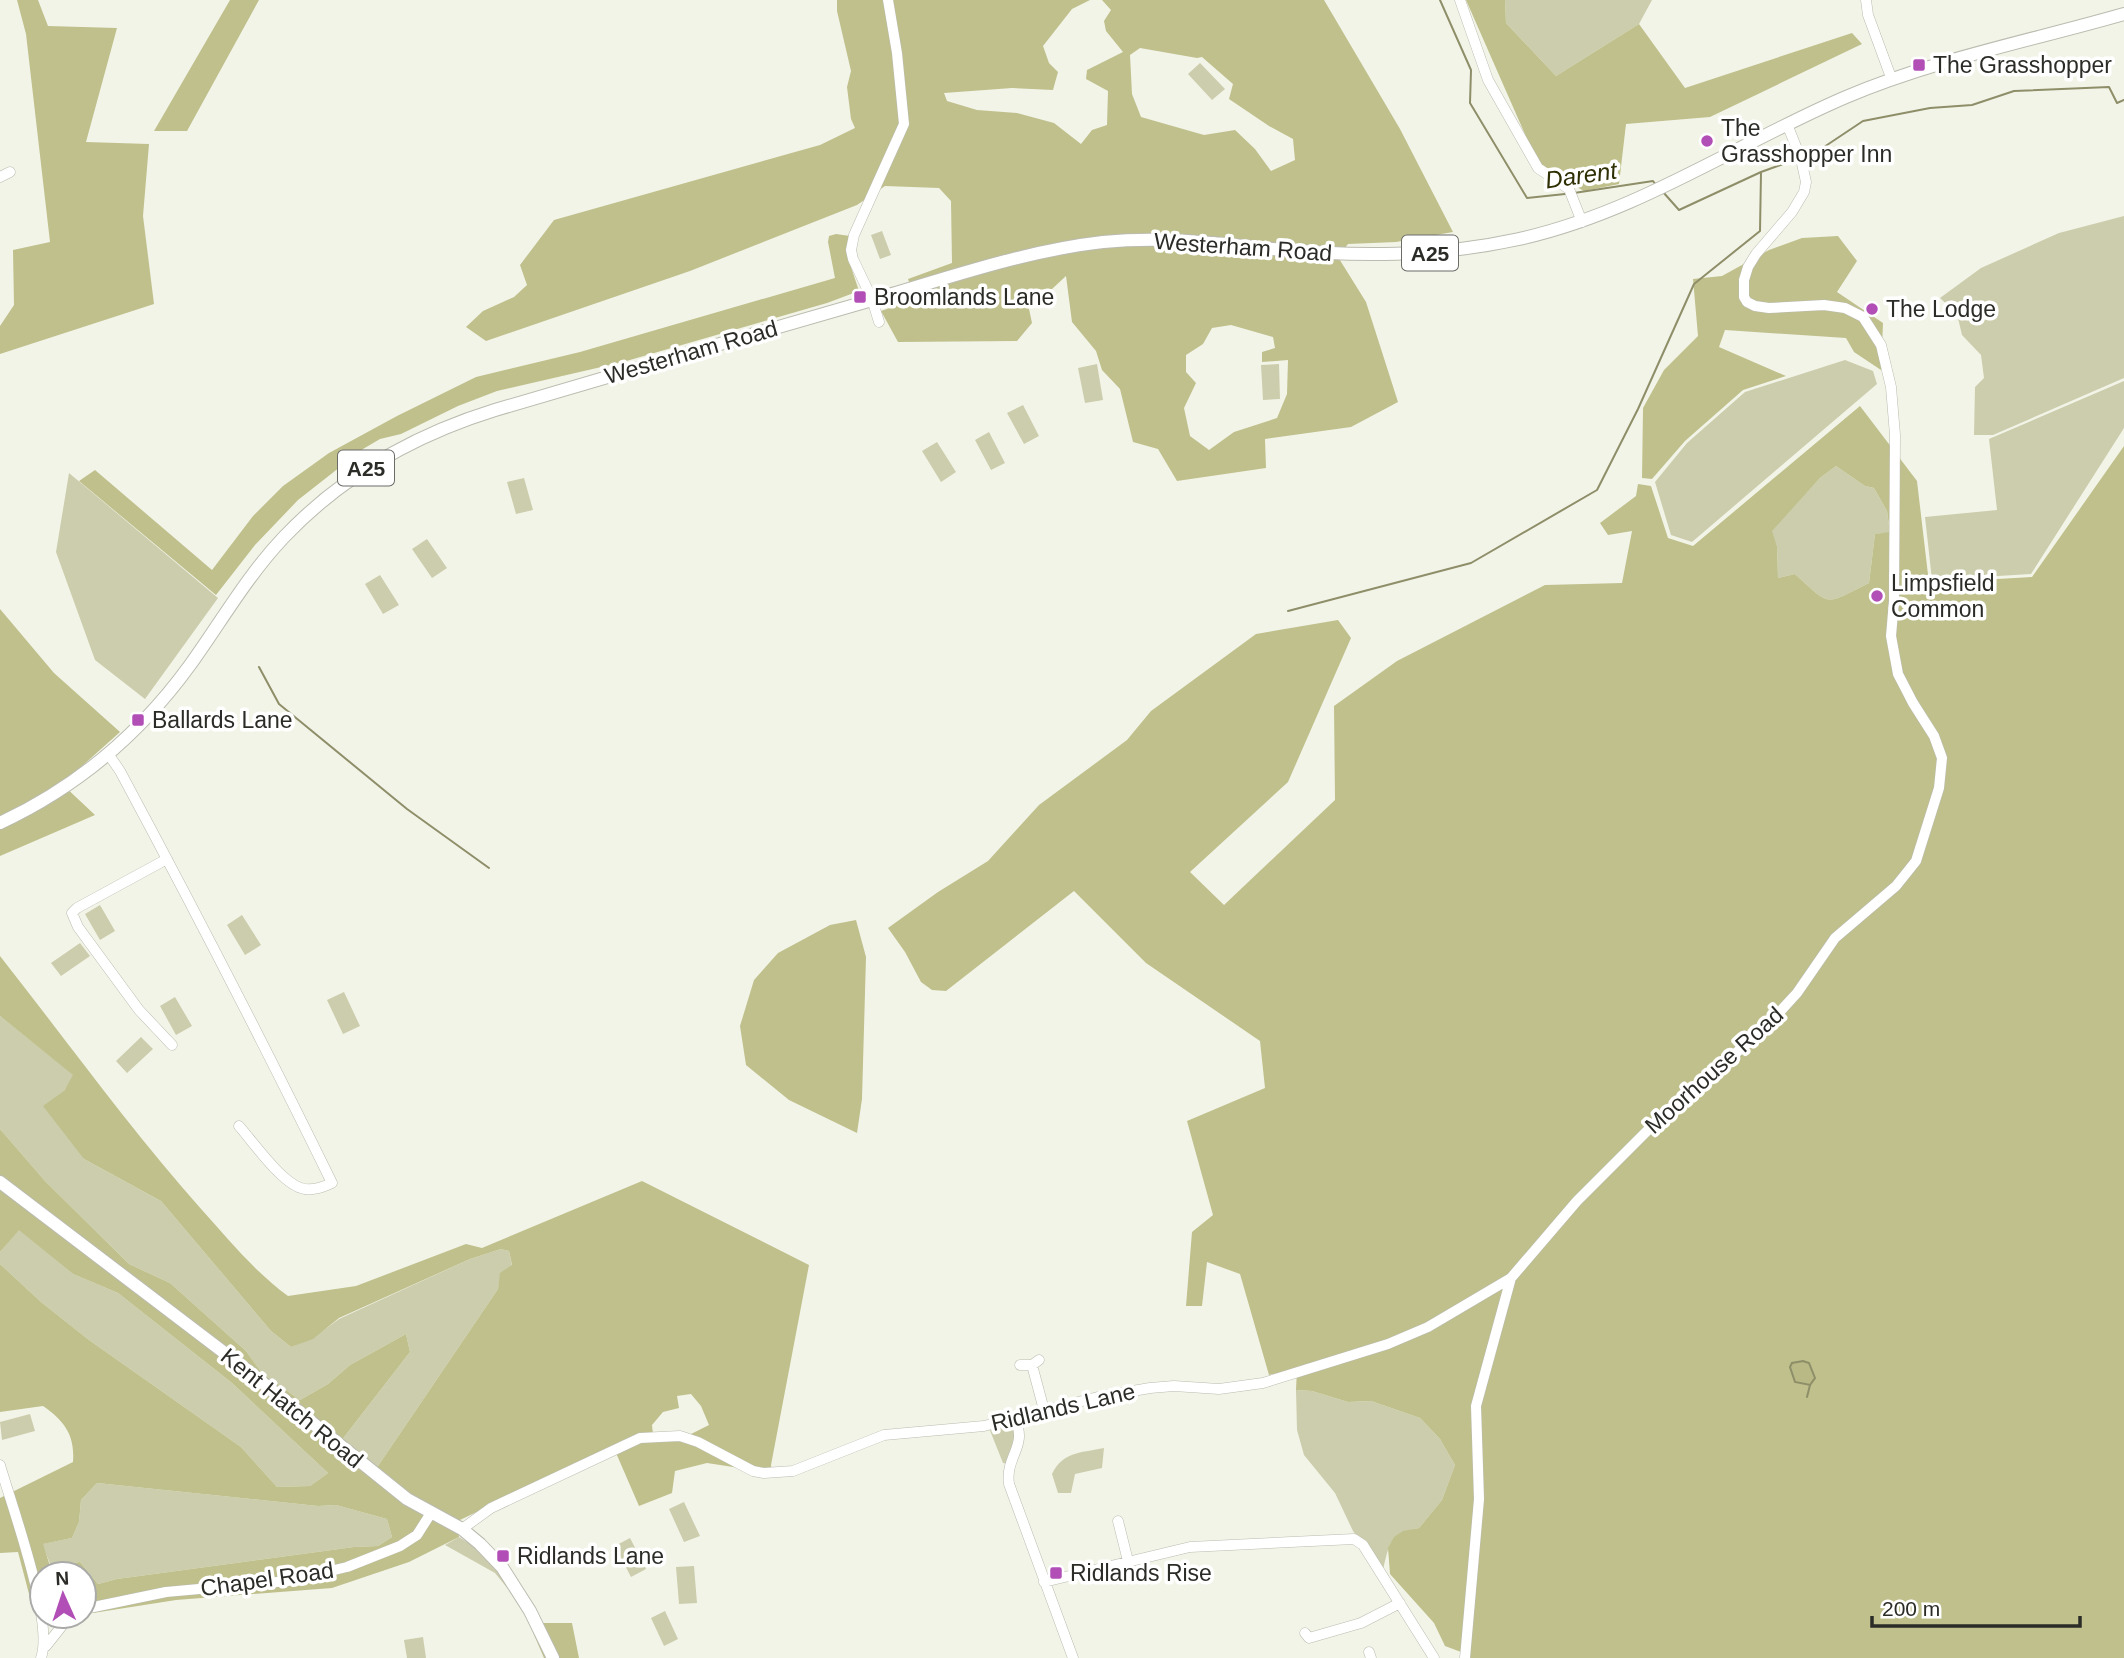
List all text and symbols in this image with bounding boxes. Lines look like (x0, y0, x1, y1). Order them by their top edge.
place label: The Grasshopper (1933, 52, 2112, 78)
marker: The Grasshopper (1911, 57, 1927, 73)
place label: The Grasshopper Inn (1721, 115, 1892, 167)
marker: The Grasshopper Inn (1699, 133, 1715, 149)
water label: Darent (1543, 156, 1620, 193)
street label: Westerham Road (1153, 228, 1333, 266)
road number: A25 (1402, 236, 1458, 270)
place label: Broomlands Lane (874, 284, 1054, 310)
marker: Broomlands Lane (852, 289, 868, 305)
place label: The Lodge (1886, 296, 1996, 322)
marker: The Lodge (1864, 301, 1880, 317)
street label: Westerham Road (602, 315, 780, 389)
road number: A25 (338, 450, 394, 486)
place label: Limpsfield Common (1891, 570, 1995, 622)
marker: Limpsfield Common (1869, 588, 1885, 604)
place label: Ballards Lane (152, 707, 293, 733)
marker: Ballards Lane (130, 712, 146, 728)
street label: Moorhouse Road (1640, 1001, 1788, 1139)
street label: Kent Hatch Road (216, 1343, 368, 1473)
street label: Ridlands Lane (988, 1378, 1138, 1436)
place label: Ridlands Lane (517, 1543, 664, 1569)
marker: Ridlands Lane (495, 1548, 511, 1564)
street label: Chapel Road (199, 1557, 335, 1601)
north arrow (28, 1560, 98, 1630)
place label: Ridlands Rise (1070, 1560, 1212, 1586)
marker: Ridlands Rise (1048, 1565, 1064, 1581)
text: N (55, 1568, 70, 1589)
scale bar (1872, 1584, 2080, 1628)
text: 200 m (1882, 1597, 1940, 1620)

